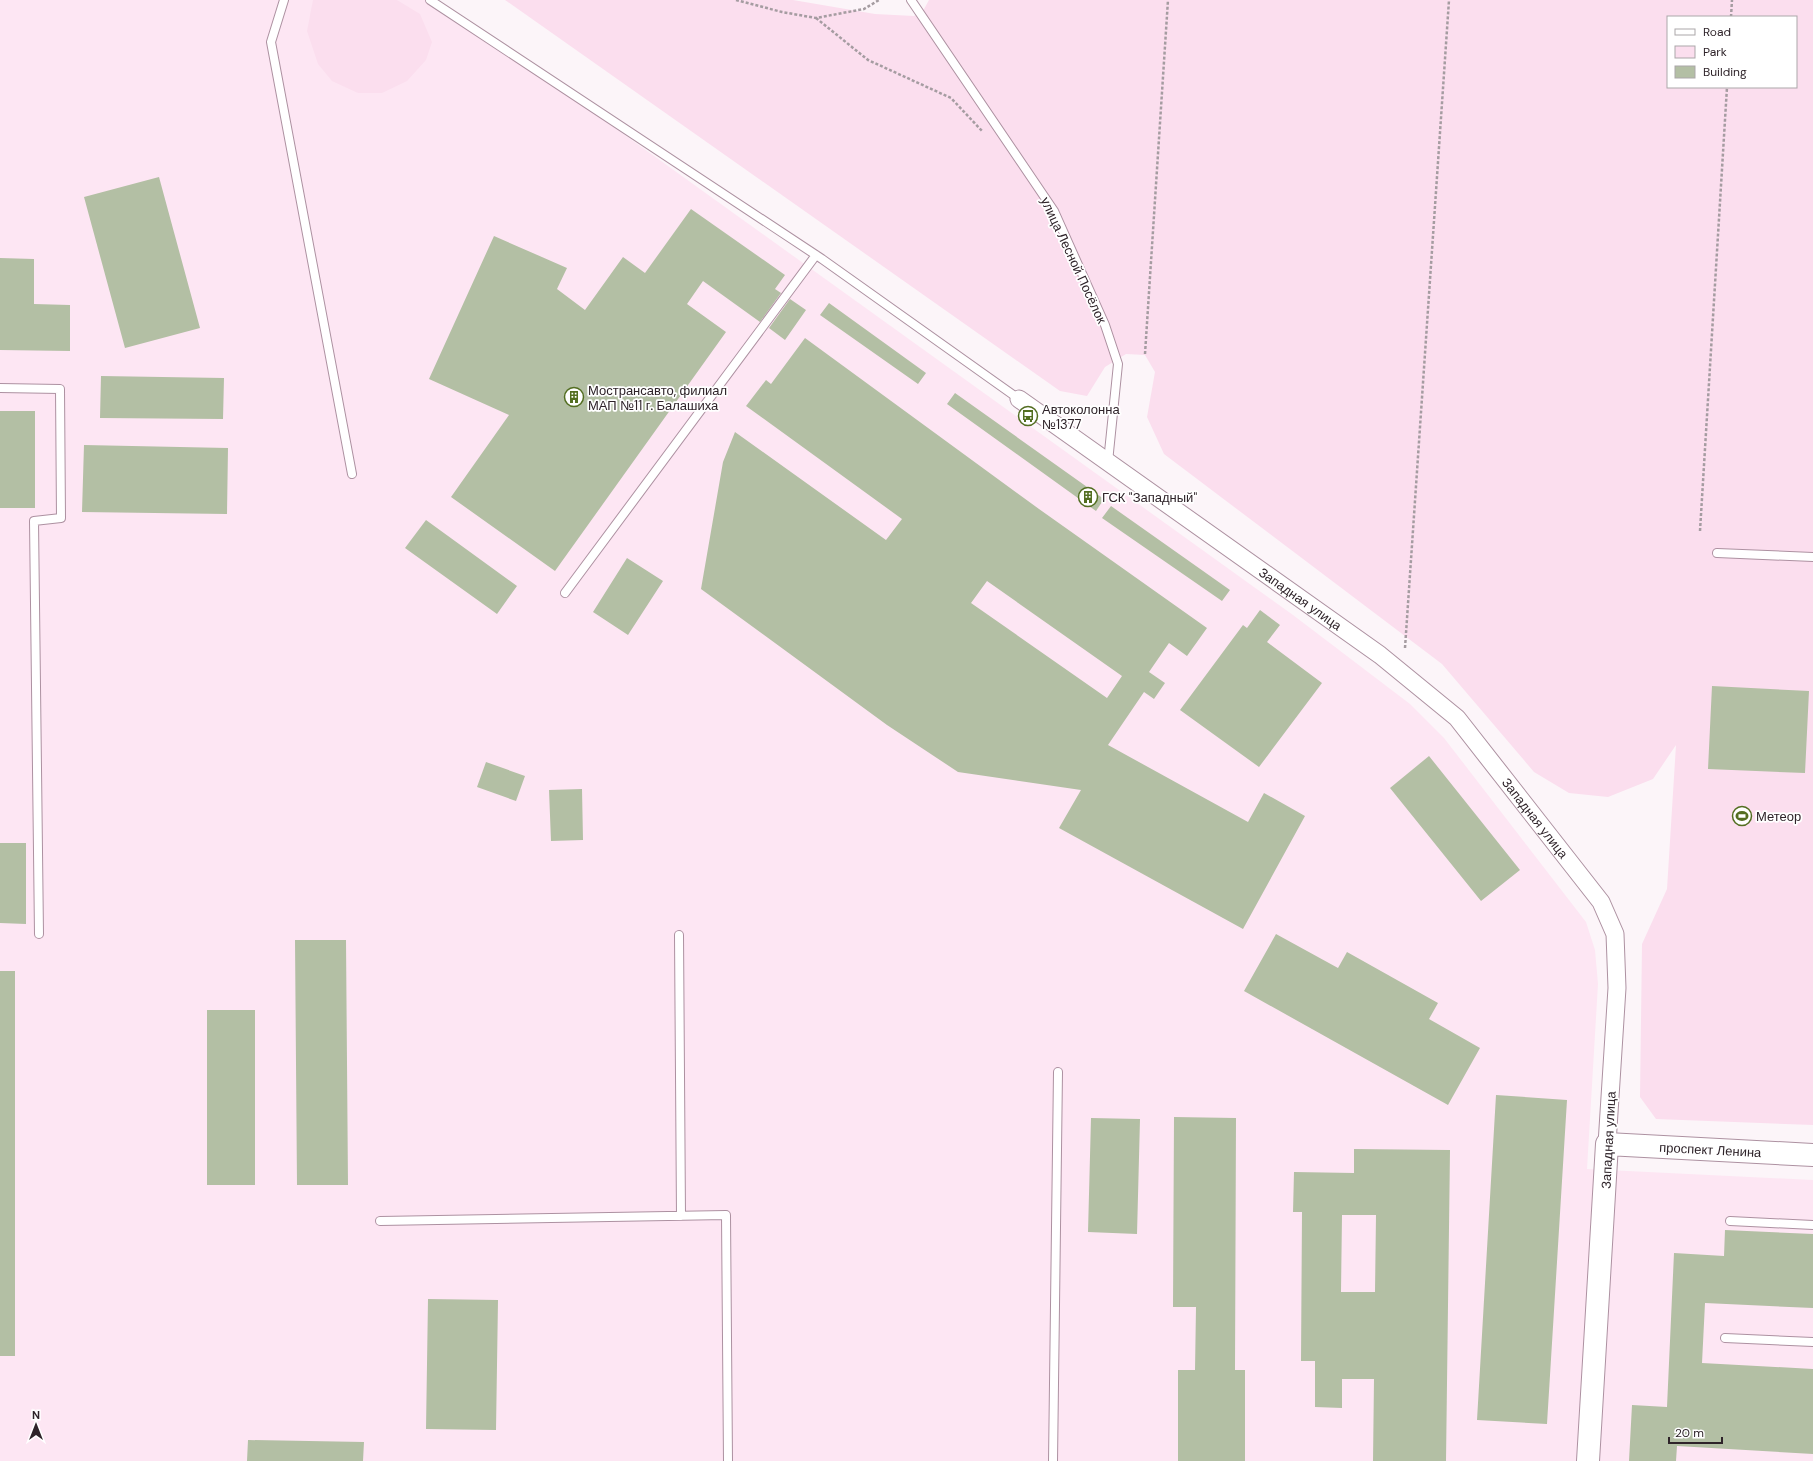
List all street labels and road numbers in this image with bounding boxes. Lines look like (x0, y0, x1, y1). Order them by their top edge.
street label: улица Лесной Посёлок (1037, 194, 1110, 326)
street label: Западная улица (1255, 564, 1346, 635)
street label: Западная улица (1498, 775, 1572, 863)
street label: Западная улица (1597, 1090, 1620, 1189)
street label: проспект Ленина (1659, 1139, 1763, 1161)

